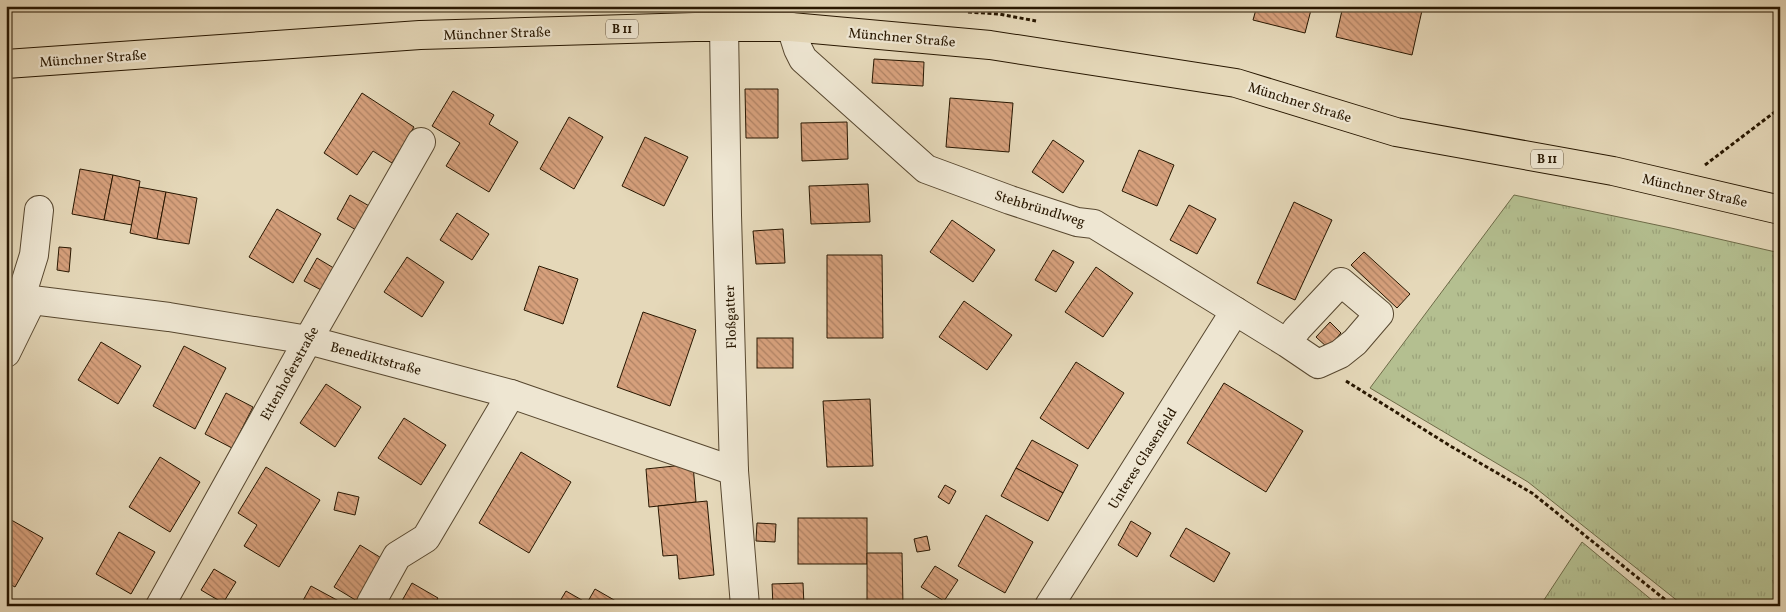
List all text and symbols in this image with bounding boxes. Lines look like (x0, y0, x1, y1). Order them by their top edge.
road number: B 11 (606, 20, 638, 38)
street label: Münchner Straße (443, 23, 551, 46)
street label: Münchner Straße (848, 24, 957, 53)
street label: Münchner Straße (39, 46, 148, 73)
street label: Münchner Straße (1245, 79, 1354, 128)
road number: B 11 (1531, 150, 1563, 168)
street label: Münchner Straße (1640, 170, 1749, 213)
street label: Stehbründlweg (992, 187, 1087, 232)
street label: Floßgatter (721, 285, 742, 349)
street label: Ettenhoferstraße (257, 323, 324, 424)
street label: Benediktstraße (328, 338, 424, 381)
street label: Unteres Glasenfeld (1104, 404, 1182, 513)

